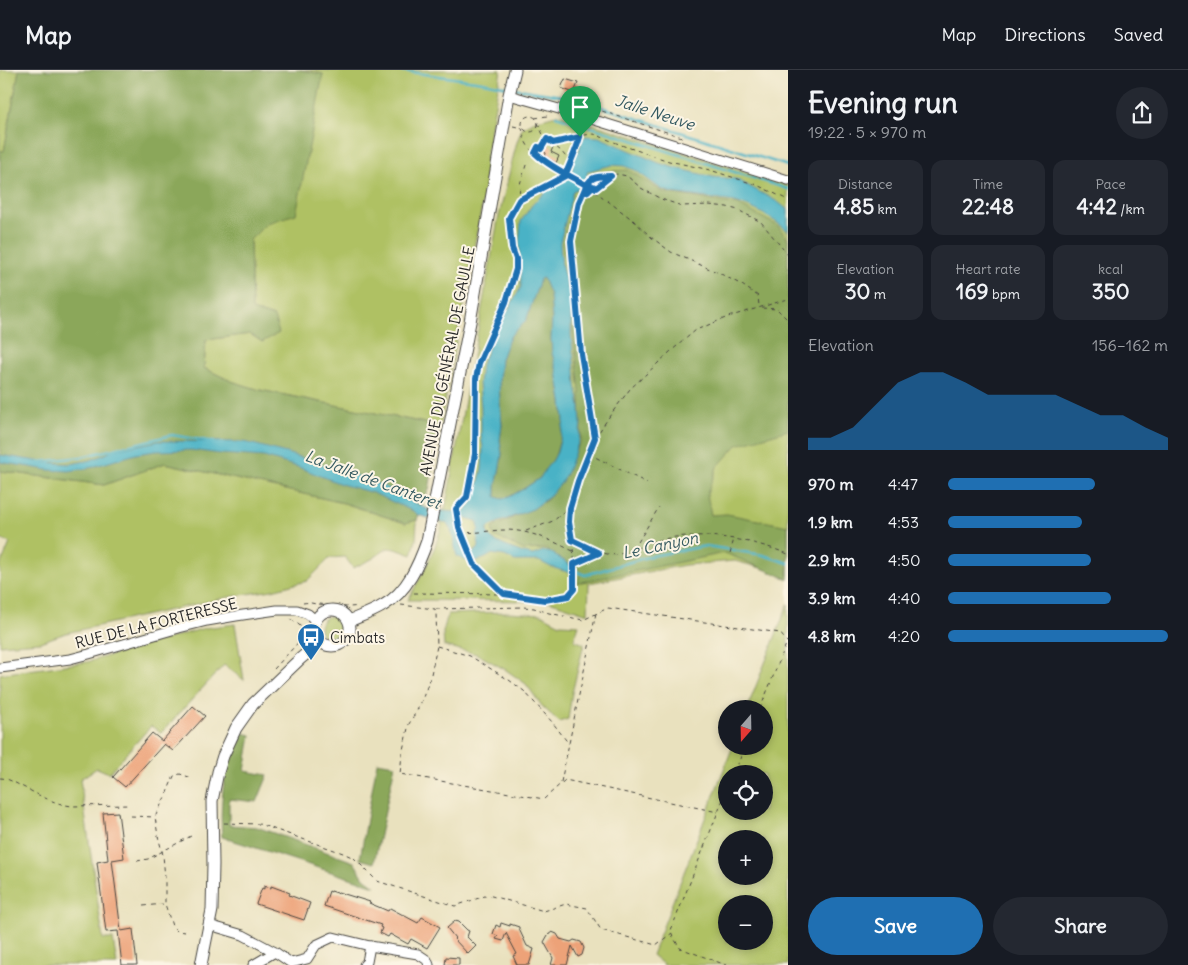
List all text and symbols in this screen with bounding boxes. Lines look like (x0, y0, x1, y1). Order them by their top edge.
text: Map (25, 20, 72, 50)
text: Map (941, 23, 976, 46)
text: Directions (1004, 23, 1086, 46)
text: Saved (1114, 23, 1163, 46)
text: Evening run (808, 85, 958, 121)
pin (559, 86, 601, 137)
button: share (1116, 87, 1168, 139)
water label: Jalle Neuve (613, 90, 698, 135)
icon: arrive (566, 93, 594, 121)
text: 19:22 · 5 × 970 m (808, 122, 926, 142)
text: Distance (838, 175, 893, 193)
text: Time (973, 175, 1003, 193)
text: Pace (1095, 175, 1126, 193)
text: 4.85 (834, 193, 874, 220)
text: 22:48 (962, 193, 1014, 220)
text: 4:42 (1076, 193, 1117, 220)
text: km (874, 200, 897, 218)
text: /km (1117, 200, 1145, 218)
street label: AVENUE DU GÉNÉRAL DE GAULLE (415, 244, 479, 477)
text: Elevation (837, 260, 894, 278)
text: Heart rate (956, 260, 1020, 278)
text: kcal (1098, 260, 1123, 278)
text: 30 (845, 278, 870, 305)
text: 169 (956, 278, 989, 305)
text: 350 (1092, 278, 1130, 305)
text: m (870, 285, 886, 303)
text: bpm (989, 285, 1020, 303)
text: Elevation (808, 335, 874, 355)
text: 156–162 m (1092, 335, 1168, 355)
water label: La Jalle de Canteret (303, 445, 446, 514)
text: 970 m (808, 474, 853, 494)
text: 4:47 (888, 474, 918, 494)
text: 1.9 km (808, 512, 853, 532)
text: 4:53 (888, 512, 919, 532)
water label: Le Canyon (620, 527, 700, 563)
text: 2.9 km (808, 550, 855, 570)
text: 4:50 (888, 550, 921, 570)
text: 3.9 km (808, 588, 856, 608)
text: 4:40 (888, 588, 921, 608)
street label: RUE DE LA FORTERESSE (73, 594, 239, 652)
bus stop icon: Cimbats (296, 622, 326, 661)
text: 4.8 km (808, 626, 856, 646)
text: 4:20 (888, 626, 920, 646)
place label: Cimbats (330, 628, 385, 647)
north arrow (718, 700, 772, 755)
map controls (718, 700, 773, 950)
button: locate (718, 765, 773, 820)
button: + (718, 830, 773, 885)
button: − (718, 895, 773, 950)
button: Save (808, 897, 983, 955)
button: Share (993, 897, 1168, 955)

